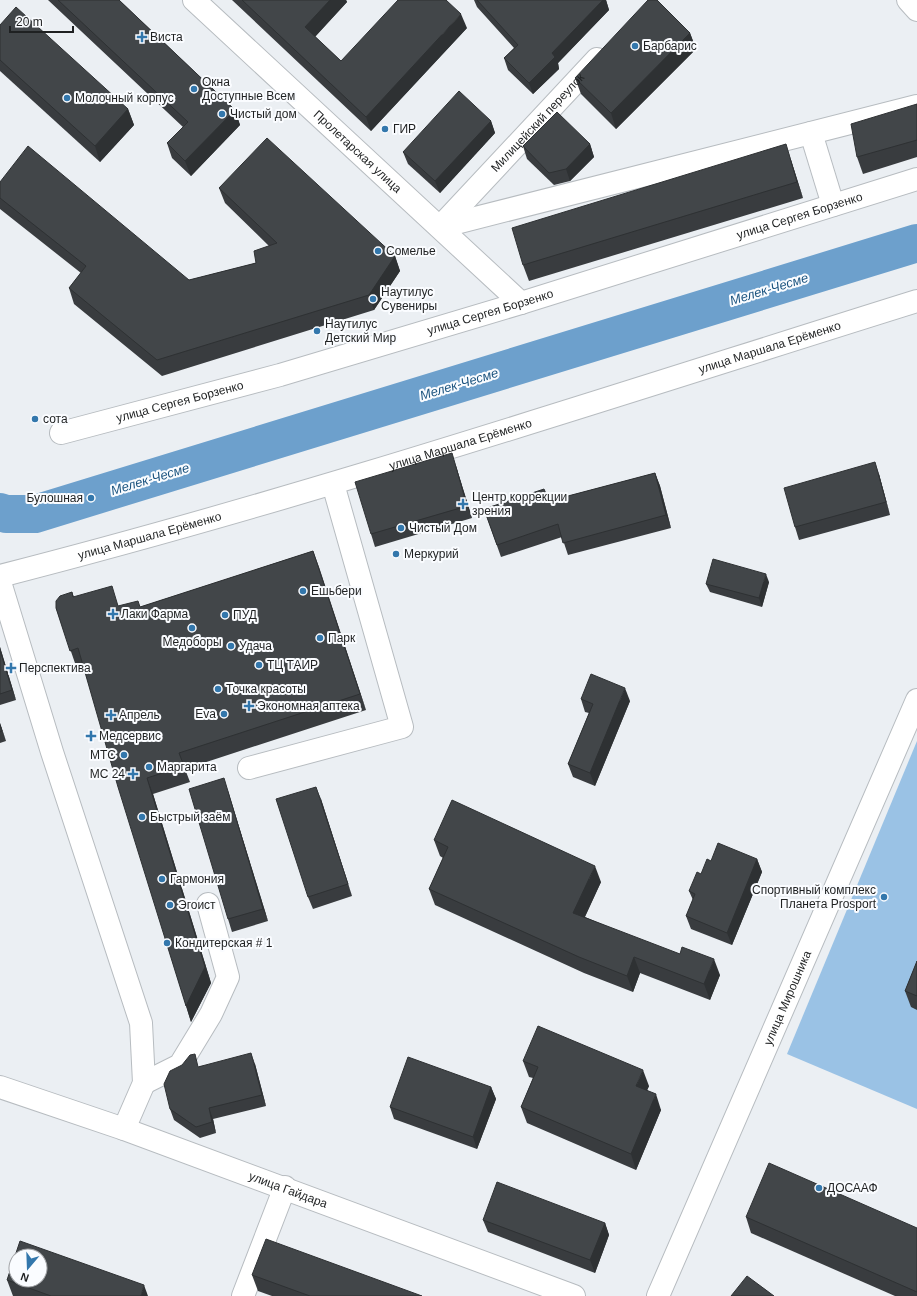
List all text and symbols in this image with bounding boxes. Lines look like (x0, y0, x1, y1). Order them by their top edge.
scale bar (10, 8, 73, 34)
text: 20 m (16, 15, 43, 29)
place label: Виста (150, 30, 183, 44)
marker: Виста (137, 32, 147, 42)
place label: Барбарис (643, 39, 697, 53)
marker: Барбарис (630, 41, 640, 51)
street label: Милицейский переулок (488, 70, 588, 175)
place label: Окна Доступные Всем (202, 75, 295, 103)
marker: Окна Доступные Всем (189, 84, 199, 94)
place label: Молочный корпус (75, 91, 174, 105)
marker: Молочный корпус (62, 93, 72, 103)
place label: Чистый дом (230, 107, 297, 121)
street label: Пролетарская улица (311, 107, 405, 196)
marker: Чистый дом (217, 109, 227, 119)
place label: ГИР (393, 122, 416, 136)
marker: ГИР (380, 124, 390, 134)
street label: улица Сергея Борзенко (735, 189, 864, 242)
place label: Сомелье (386, 244, 436, 258)
marker: Сомелье (373, 246, 383, 256)
water label: Мелек-Чесме (728, 270, 810, 308)
place label: Наутилус Сувениры (381, 285, 437, 313)
street label: улица Сергея Борзенко (426, 286, 555, 338)
marker: Наутилус Сувениры (368, 294, 378, 304)
place label: Наутилус Детский Мир (325, 317, 396, 345)
street label: улица Маршала Ерёменко (697, 318, 843, 376)
marker: Наутилус Детский Мир (312, 326, 322, 336)
water label: Мелек-Чесме (418, 365, 500, 403)
street label: улица Сергея Борзенко (115, 378, 245, 425)
place label: сота (43, 412, 68, 426)
marker: сота (30, 414, 40, 424)
street label: улица Маршала Ерёменко (388, 416, 534, 473)
water label: Мелек-Чесме (109, 460, 191, 498)
place label: Центр коррекции зрения (472, 490, 567, 518)
place label: Булошная (26, 491, 83, 505)
marker: Булошная (86, 493, 96, 503)
marker: Центр коррекции зрения (457, 498, 469, 510)
street label: улица Маршала Ерёменко (76, 509, 223, 562)
place label: Чистый Дом (409, 521, 477, 535)
marker: Чистый Дом (396, 523, 406, 533)
place label: Меркурий (404, 547, 459, 561)
marker: Меркурий (391, 549, 401, 559)
place label: Ешьбери (311, 584, 362, 598)
marker: Ешьбери (298, 586, 308, 596)
place label: Лаки Фарма (121, 607, 189, 621)
place label: ПУД (233, 608, 257, 622)
marker: Лаки Фарма (108, 609, 118, 619)
marker: ПУД (220, 610, 230, 620)
marker: Медоборы (187, 623, 197, 633)
place label: Парк (328, 631, 356, 645)
marker: Парк (315, 633, 325, 643)
place label: Медоборы (162, 635, 222, 649)
place label: Удача (239, 639, 272, 653)
marker: Удача (226, 641, 236, 651)
place label: ТЦ ТАИР (267, 658, 318, 672)
marker: ТЦ ТАИР (254, 660, 264, 670)
place label: Перспектива (19, 661, 91, 675)
marker: Перспектива (6, 663, 16, 673)
place label: Точка красоты (226, 682, 306, 696)
marker: Точка красоты (213, 684, 223, 694)
place label: Экономная аптека (257, 699, 360, 713)
marker: Экономная аптека (244, 701, 254, 711)
place label: Eva (195, 707, 216, 721)
place label: Апрель (119, 708, 160, 722)
marker: Eva (219, 709, 229, 719)
marker: Апрель (106, 710, 116, 720)
place label: Медсервис (99, 729, 161, 743)
marker: Медсервис (86, 731, 96, 741)
place label: МТС (90, 748, 116, 762)
marker: МТС (119, 750, 129, 760)
place label: Маргарита (157, 760, 217, 774)
marker: Маргарита (144, 762, 154, 772)
place label: МС 24 (90, 767, 125, 781)
marker: МС 24 (128, 769, 138, 779)
place label: Быстрый заём (150, 810, 230, 824)
marker: Быстрый заём (137, 812, 147, 822)
place label: Гармония (170, 872, 224, 886)
marker: Гармония (157, 874, 167, 884)
place label: Спортивный комплекс Планета Prosport (752, 883, 877, 911)
marker: Спортивный комплекс Планета Prosport (879, 892, 889, 902)
place label: Эгоист (178, 898, 216, 912)
marker: Эгоист (165, 900, 175, 910)
place label: Кондитерская # 1 (175, 936, 273, 950)
marker: Кондитерская # 1 (162, 938, 172, 948)
street label: улица Мирошника (761, 948, 814, 1047)
street label: улица Гайдара (247, 1169, 330, 1211)
place label: ДОСААФ (827, 1181, 878, 1195)
marker: ДОСААФ (814, 1183, 824, 1193)
north arrow (8, 1248, 48, 1288)
text: N (19, 1270, 30, 1284)

